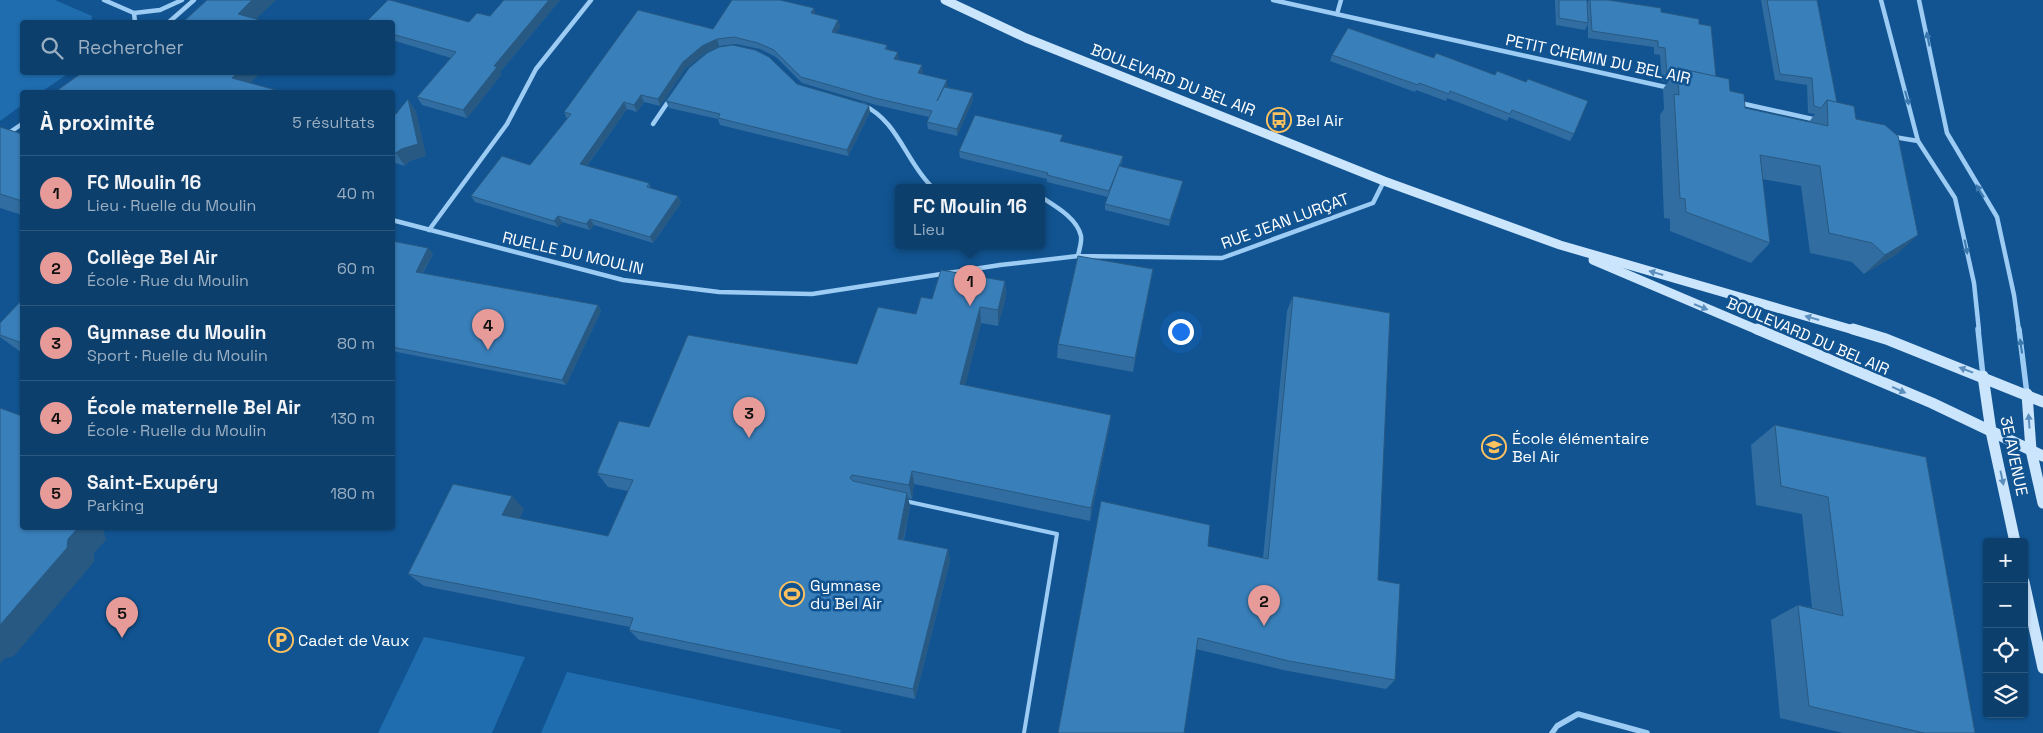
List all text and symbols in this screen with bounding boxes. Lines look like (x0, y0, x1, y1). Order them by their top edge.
search box (20, 20, 395, 75)
street label: PETIT CHEMIN DU BEL AIR (1504, 29, 1692, 89)
one-way arrow (1924, 31, 1932, 46)
icon: search (38, 34, 66, 62)
text: Rechercher (78, 35, 184, 60)
street label: BOULEVARD DU BEL AIR (1088, 39, 1258, 121)
one-way arrow (1903, 90, 1911, 105)
bus stop icon: Bel Air (1266, 107, 1292, 133)
text: À proximité (40, 109, 155, 136)
place label: Bel Air (1296, 110, 1344, 131)
text: 5 résultats (292, 112, 375, 133)
text: FC Moulin 16 (87, 170, 201, 195)
text: 1 (52, 183, 60, 204)
text: 40 m (337, 183, 375, 204)
popup (895, 184, 1045, 249)
one-way arrow (1976, 184, 1985, 197)
street label: RUE JEAN LURÇAT (1218, 188, 1352, 254)
text: FC Moulin 16 (913, 194, 1027, 219)
text: Lieu · Ruelle du Moulin (87, 195, 256, 216)
text: Lieu (913, 219, 945, 240)
street label: RUELLE DU MOULIN (500, 227, 646, 279)
one-way arrow (1963, 239, 1971, 255)
text: Collège Bel Air (87, 245, 218, 270)
text: 2 (51, 258, 61, 279)
text: 60 m (337, 258, 375, 279)
pin: 1 (954, 265, 986, 306)
one-way arrow (1648, 268, 1663, 276)
text: École · Rue du Moulin (87, 270, 249, 291)
street label: BOULEVARD DU BEL AIR (1723, 292, 1893, 380)
one-way arrow (1694, 304, 1708, 312)
pin: 4 (472, 309, 504, 350)
one-way arrow (1804, 313, 1819, 321)
your location (1168, 319, 1194, 345)
text: Gymnase du Moulin (87, 320, 266, 345)
text: 3 (51, 333, 61, 354)
text: 80 m (337, 333, 375, 354)
one-way arrow (2016, 338, 2024, 354)
text: Sport · Ruelle du Moulin (87, 345, 268, 366)
one-way arrow (1958, 366, 1973, 374)
one-way arrow (1892, 387, 1906, 395)
text: École maternelle Bel Air (87, 395, 301, 420)
pin: 3 (733, 397, 765, 438)
text: 4 (51, 408, 61, 429)
text: 130 m (331, 408, 375, 429)
one-way arrow (2025, 413, 2033, 429)
street label: 3E AVENUE (1995, 414, 2033, 498)
text: École · Ruelle du Moulin (87, 420, 266, 441)
place label: École élémentaire Bel Air (1512, 428, 1649, 467)
school or university icon: École élémentaire Bel Air (1481, 434, 1507, 460)
text: Saint-Exupéry (87, 470, 218, 495)
one-way arrow (1998, 471, 2006, 487)
text: 5 (51, 483, 61, 504)
text: 180 m (330, 483, 375, 504)
text: Parking (87, 495, 144, 516)
map controls (1983, 538, 2028, 718)
button: + (1983, 538, 2028, 583)
place label: Gymnase du Bel Air (810, 575, 882, 614)
sports icon: Gymnase du Bel Air (779, 581, 805, 607)
button: − (1983, 583, 2028, 628)
pin: 2 (1248, 585, 1280, 626)
pin: 5 (106, 597, 138, 638)
parking icon: Cadet de Vaux (268, 627, 294, 653)
button: locate (1983, 628, 2028, 673)
place label: Cadet de Vaux (298, 630, 409, 651)
button: layers (1983, 673, 2028, 718)

